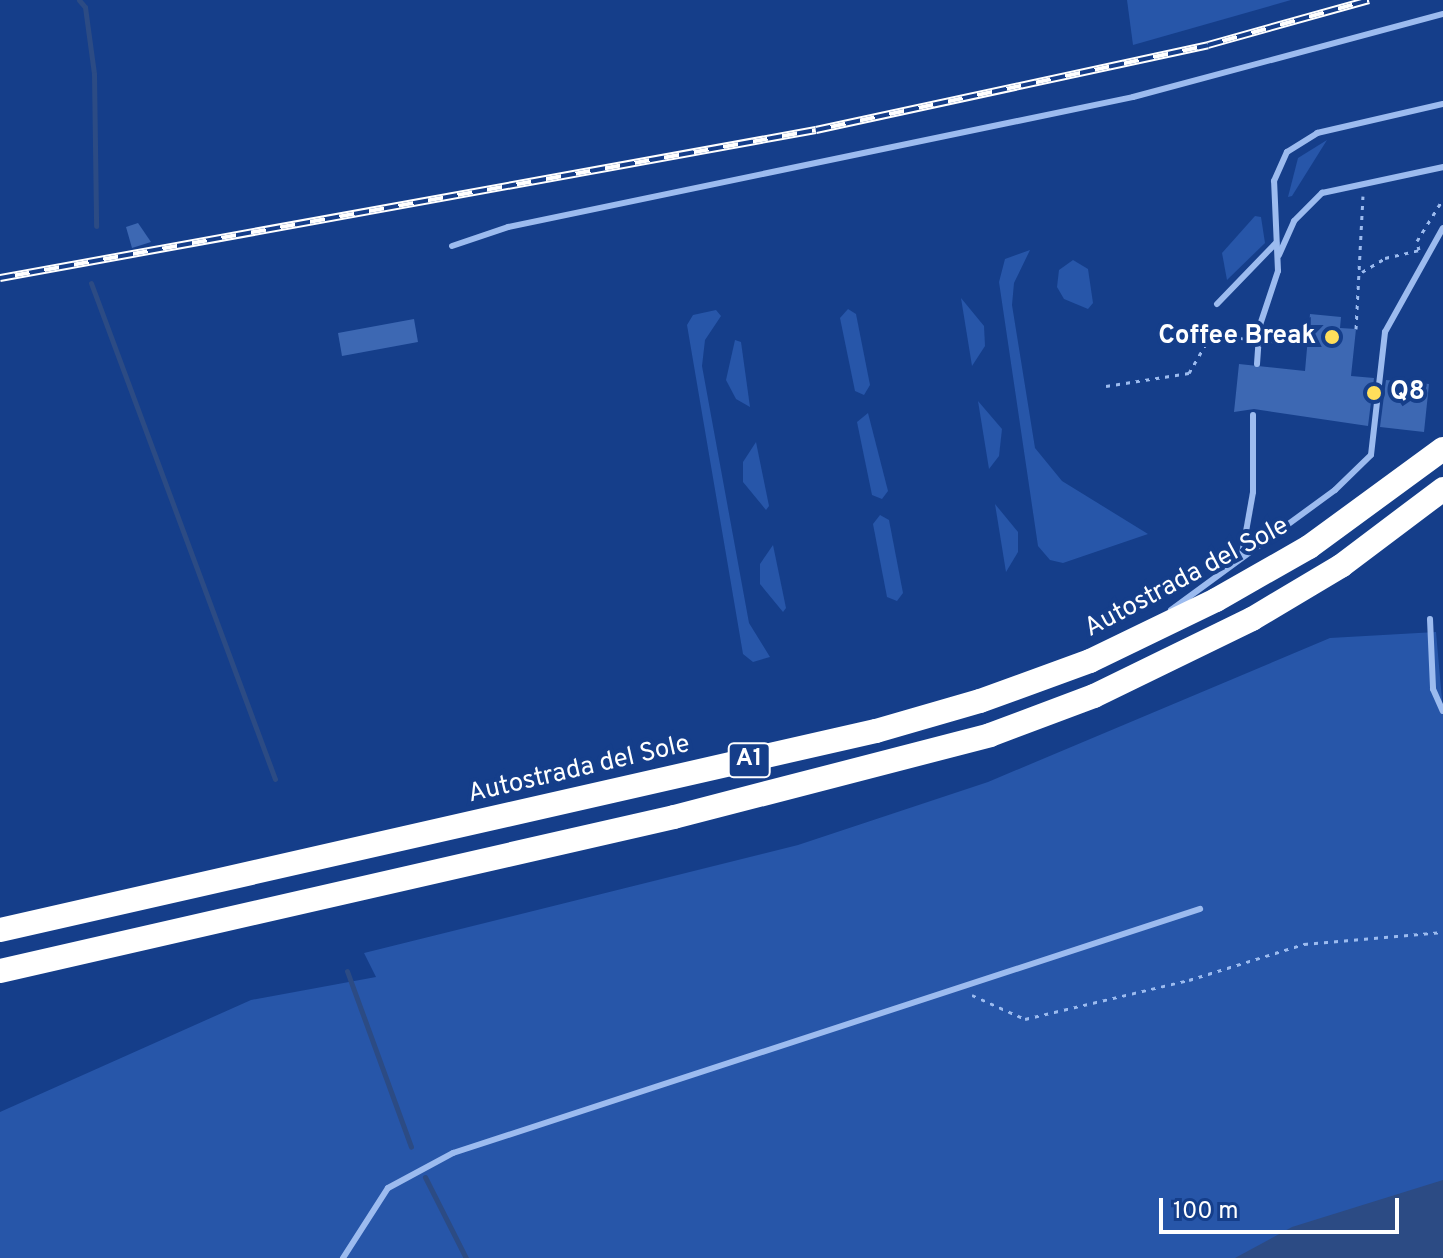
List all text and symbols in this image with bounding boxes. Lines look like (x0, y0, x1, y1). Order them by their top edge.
place label: Coffee Break (1158, 321, 1316, 353)
marker: Coffee Break (1323, 328, 1341, 346)
place label: Q8 (1390, 377, 1425, 409)
marker: Q8 (1365, 384, 1383, 402)
street label: Autostrada del Sole (1080, 511, 1294, 645)
street label: Autostrada del Sole (465, 729, 693, 811)
road number: A1 (727, 740, 771, 780)
scale bar (1163, 1182, 1403, 1232)
text: 100 m (1173, 1197, 1239, 1227)

